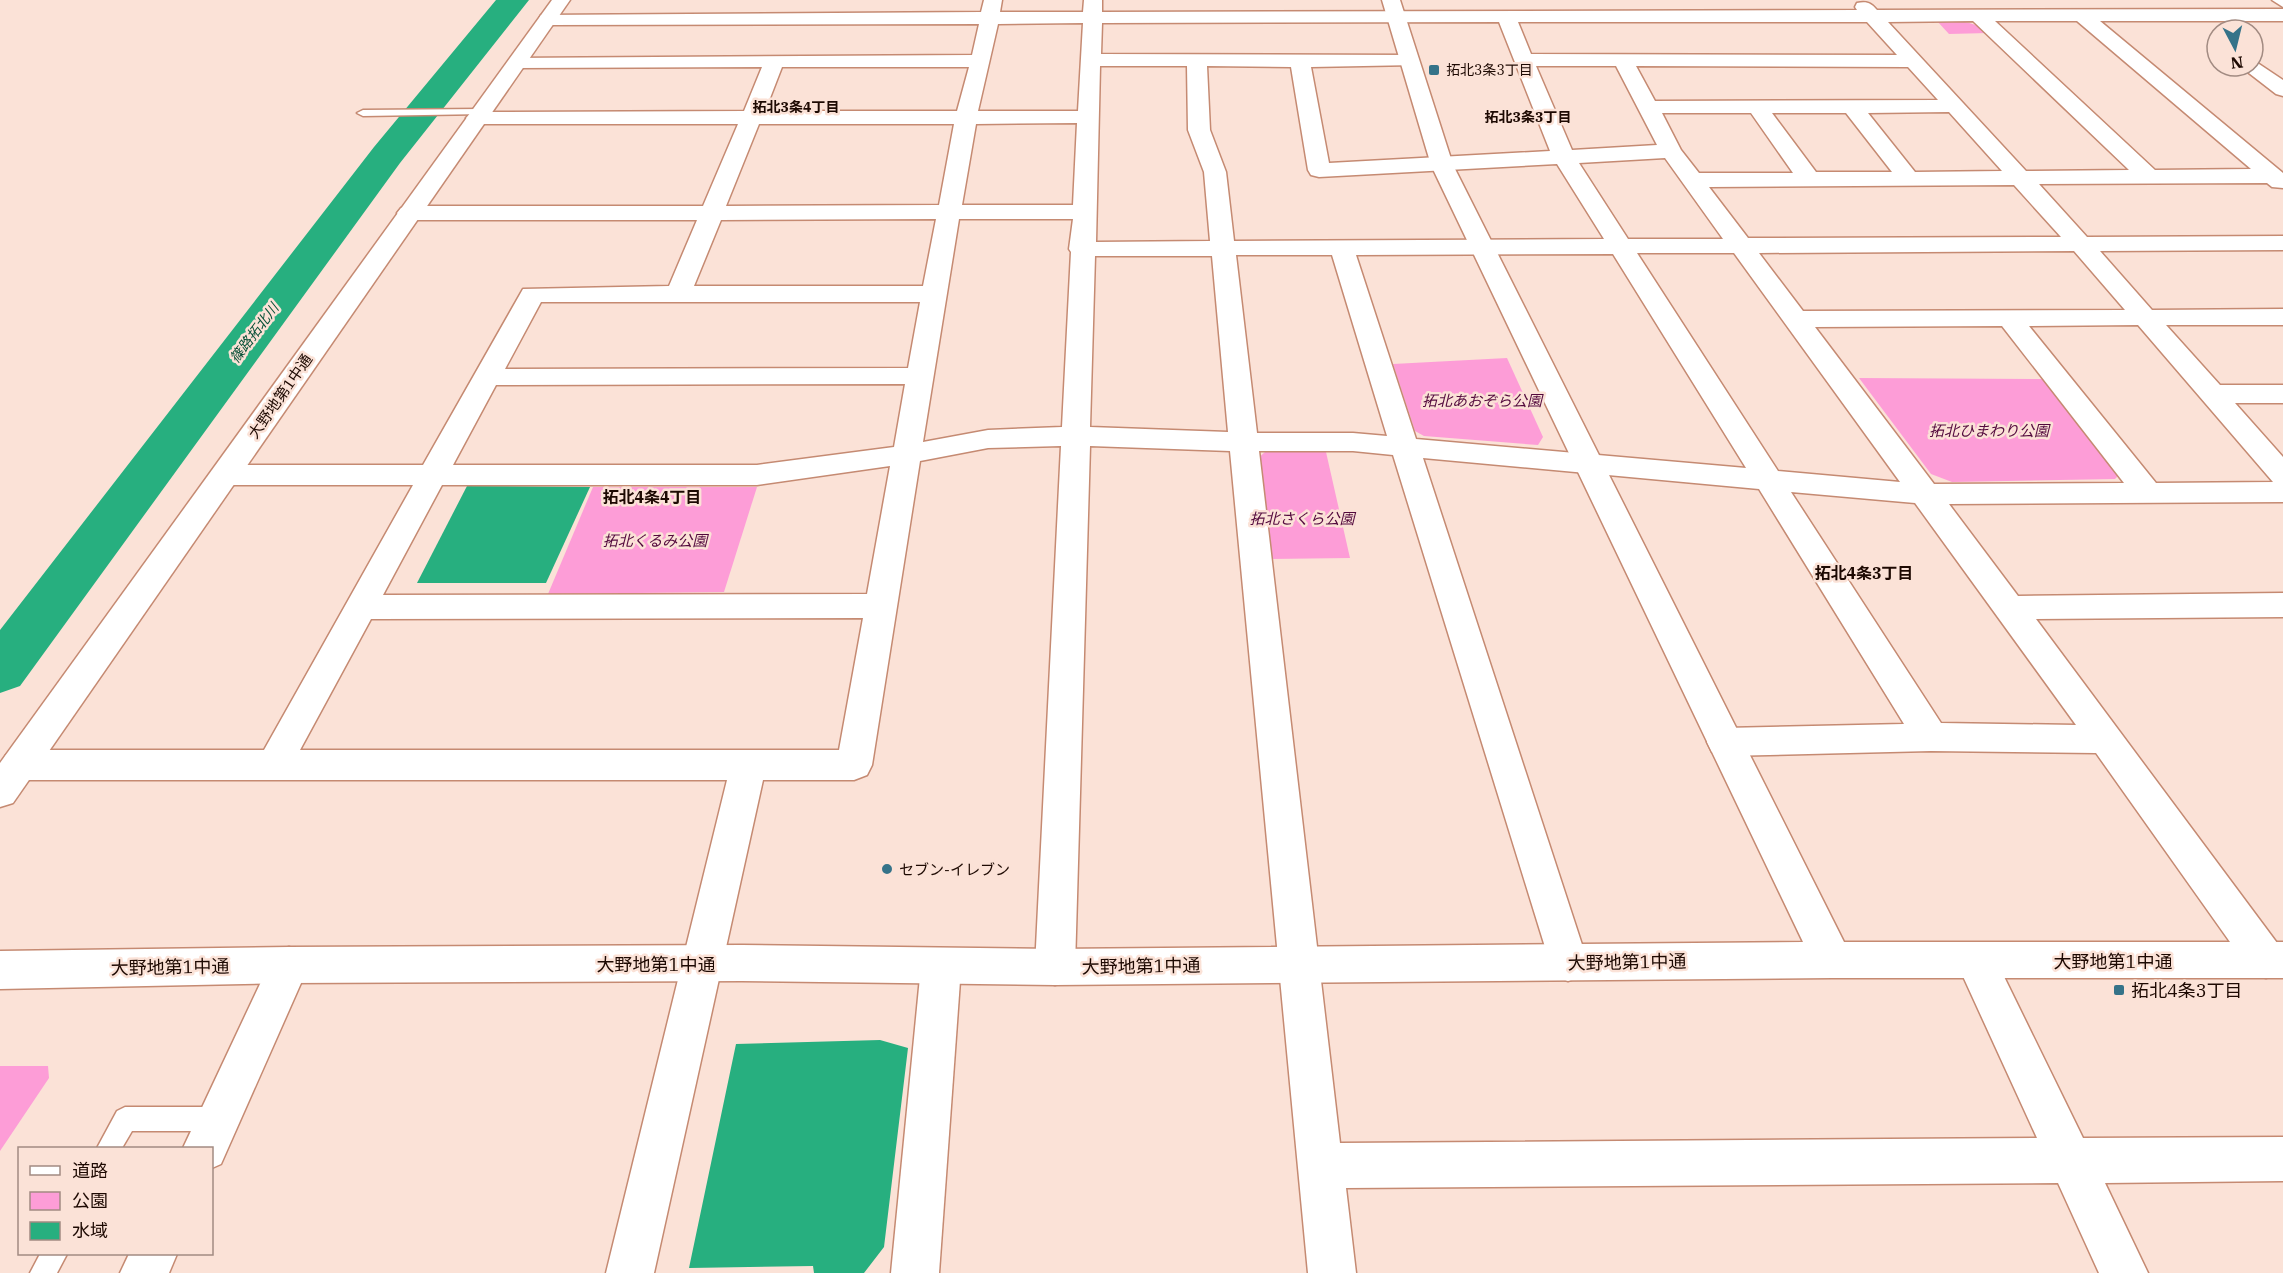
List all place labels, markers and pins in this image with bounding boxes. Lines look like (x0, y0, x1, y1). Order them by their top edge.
place label: 拓北3条3丁目 (1446, 61, 1533, 79)
marker: 拓北3条3丁目 (1427, 63, 1441, 77)
place label: セブン-イレブン (899, 860, 1010, 879)
marker: セブン-イレブン (880, 862, 894, 876)
place label: 拓北4条3丁目 (2131, 979, 2243, 1002)
marker: 拓北4条3丁目 (2112, 983, 2126, 997)

